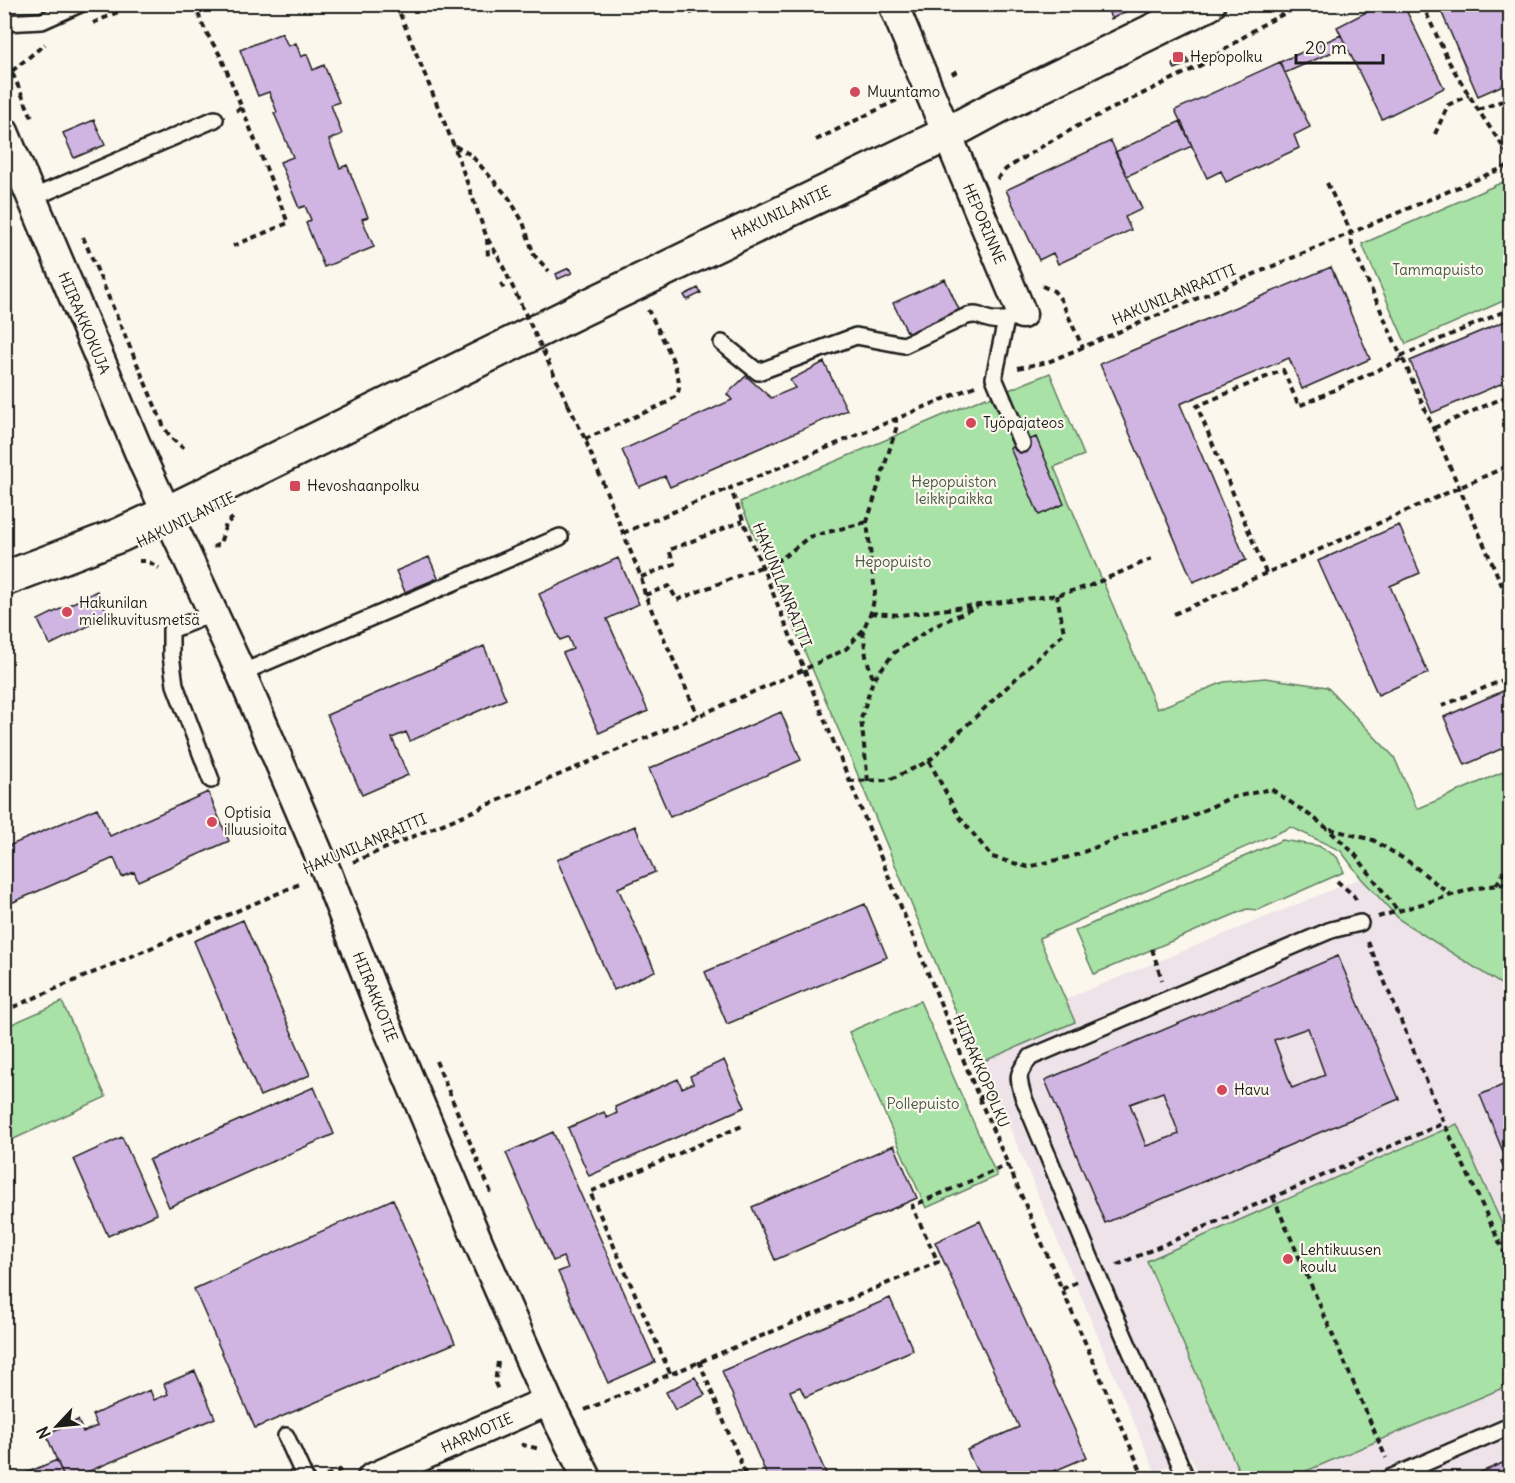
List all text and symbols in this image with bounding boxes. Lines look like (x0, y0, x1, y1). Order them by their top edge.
scale bar (1296, 27, 1383, 65)
text: 20 m (1305, 36, 1347, 59)
place label: Hepopolku (1190, 47, 1263, 66)
marker: Hepopolku (1171, 50, 1185, 64)
place label: Muuntamo (867, 82, 940, 101)
marker: Muuntamo (848, 85, 862, 99)
street label: HAKUNILANTIE (728, 181, 834, 244)
street label: HEPORINNE (959, 181, 1010, 267)
street label: HAKUNILANRAITTI (1109, 260, 1239, 329)
park label: Tammapuisto (1392, 260, 1484, 279)
street label: HIIRAKKOKUJA (54, 269, 115, 377)
place label: Työpajateos (983, 413, 1064, 432)
marker: Työpajateos (964, 416, 978, 430)
park label: Hepopuiston leikkipaikka (911, 472, 997, 508)
place label: Hevoshaanpolku (307, 476, 420, 495)
marker: Hevoshaanpolku (288, 479, 302, 493)
street label: HAKUNILANTIE (133, 487, 239, 552)
street label: HAKUNILANRAITTI (749, 520, 816, 650)
park label: Hepopuisto (855, 552, 931, 571)
place label: Hakunilan mielikuvitusmetsä (79, 593, 200, 629)
marker: Hakunilan mielikuvitusmetsä (60, 605, 74, 619)
place label: Optisia illuusioita (224, 803, 288, 839)
street label: HAKUNILANRAITTI (300, 809, 430, 878)
marker: Optisia illuusioita (205, 815, 219, 829)
street label: HIIRAKKOTIE (349, 949, 402, 1045)
street label: HIIRAKKOPOLKU (949, 1011, 1014, 1130)
place label: Havu (1234, 1080, 1270, 1099)
marker: Havu (1215, 1083, 1229, 1097)
park label: Pollepuisto (887, 1094, 959, 1113)
place label: Lehtikuusen koulu (1300, 1240, 1382, 1276)
marker: Lehtikuusen koulu (1281, 1252, 1295, 1266)
north arrow (27, 1396, 87, 1456)
street label: HARMOTIE (438, 1408, 516, 1457)
text: N (32, 1423, 55, 1442)

